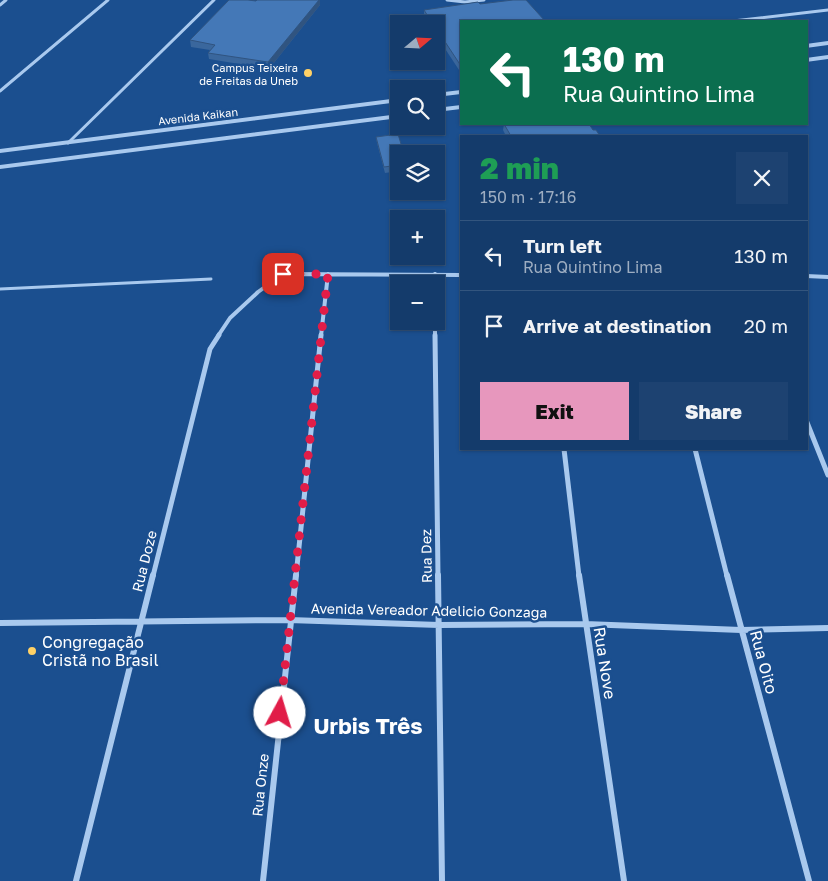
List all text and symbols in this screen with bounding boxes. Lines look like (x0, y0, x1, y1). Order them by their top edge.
north arrow (390, 15, 445, 70)
map controls (390, 15, 445, 330)
text: 130 m (563, 38, 665, 80)
icon: left (480, 40, 545, 105)
place label: Campus Teixeira de Freitas da Uneb (199, 61, 298, 87)
marker: Campus Teixeira de Freitas da Uneb (302, 67, 314, 79)
button: search (390, 80, 445, 135)
text: Rua Quintino Lima (563, 80, 755, 107)
street label: Avenida Kaikan (157, 105, 239, 127)
button: layers (390, 145, 445, 200)
text: 2 min (480, 150, 559, 186)
button: close (736, 152, 788, 204)
text: 150 m · 17:16 (480, 187, 576, 207)
button: + (390, 210, 445, 265)
text: Turn left (523, 234, 602, 257)
icon: left (480, 242, 508, 270)
text: 130 m (734, 244, 788, 267)
pin (262, 253, 304, 295)
text: Rua Quintino Lima (523, 257, 663, 277)
icon: arrive (269, 260, 297, 288)
button: − (390, 275, 445, 330)
icon: arrive (480, 312, 508, 340)
text: Arrive at destination (523, 314, 711, 337)
text: 20 m (744, 314, 788, 337)
button: Exit (480, 382, 629, 440)
button: Share (639, 382, 788, 440)
street label: Rua Doze (128, 529, 160, 593)
street label: Rua Dez (417, 529, 435, 583)
street label: Avenida Vereador Adelicio Gonzaga (311, 599, 547, 621)
street label: Rua Nove (589, 626, 621, 700)
street label: Rua Oito (746, 628, 782, 696)
place label: Congregação Cristã no Brasil (42, 632, 159, 670)
marker: Congregação Cristã no Brasil (26, 645, 38, 657)
position arrow (253, 686, 305, 738)
district label: Urbis Três (314, 712, 422, 739)
street label: Rua Onze (248, 753, 272, 817)

